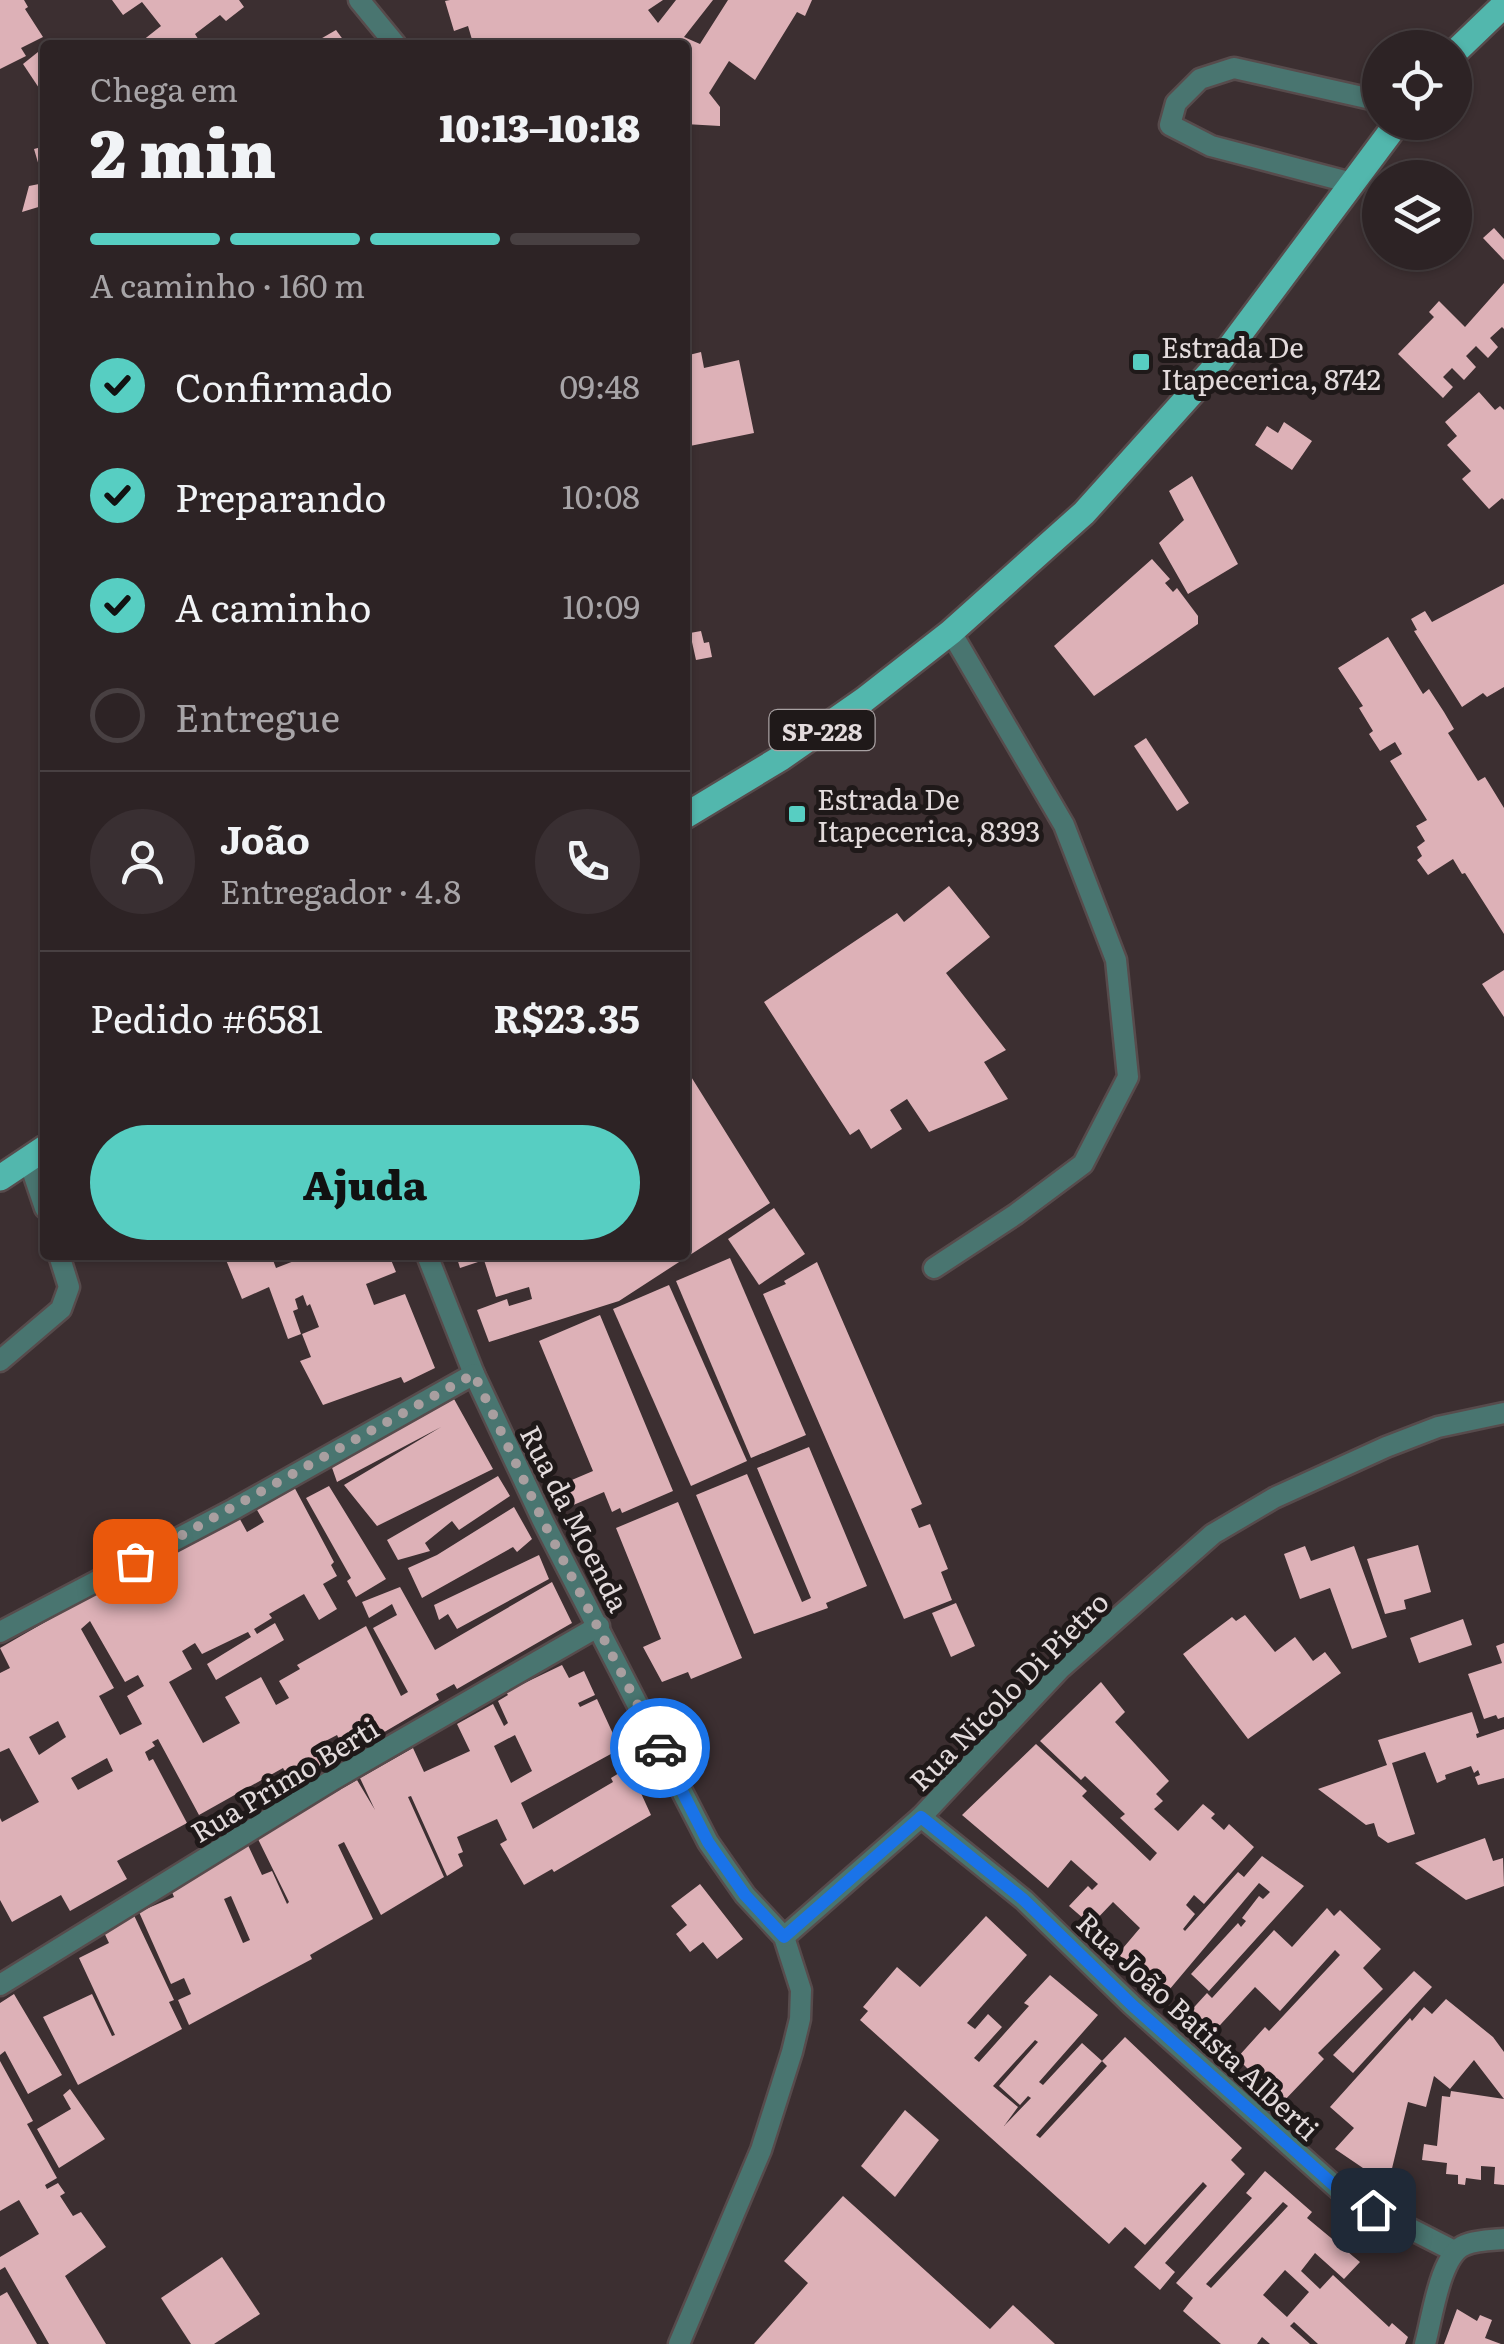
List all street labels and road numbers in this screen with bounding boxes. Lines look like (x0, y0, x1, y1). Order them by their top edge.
road number: SP-228 (770, 710, 874, 750)
street label: Rua da Moenda (511, 1418, 641, 1618)
street label: Rua Nicolo Di Pietro (899, 1581, 1117, 1799)
street label: Rua Primo Berti (182, 1706, 386, 1852)
street label: Rua João Batista Alberti (1068, 1901, 1330, 2149)

